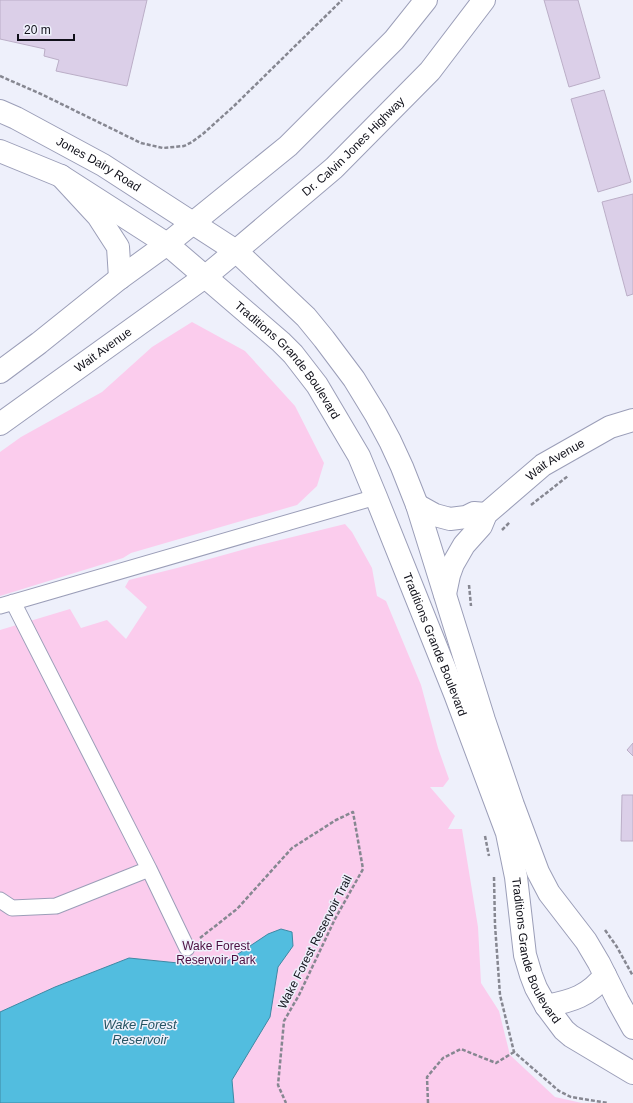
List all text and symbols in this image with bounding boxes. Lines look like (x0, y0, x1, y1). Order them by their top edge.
scale bar (18, 16, 74, 42)
text: 20 m (24, 23, 51, 37)
street label: Dr. Calvin Jones Highway (299, 94, 407, 199)
street label: Jones Dairy Road (54, 134, 143, 194)
street label: Traditions Grande Boulevard (232, 298, 342, 421)
street label: Wait Avenue (72, 325, 135, 375)
street label: Wait Avenue (523, 436, 587, 483)
street label: Traditions Grande Boulevard (400, 571, 470, 718)
street label: Wake Forest Reservoir Trail (275, 873, 355, 1011)
street label: Traditions Grande Boulevard (509, 877, 564, 1026)
park label: Wake Forest Reservoir Park (176, 939, 257, 967)
water label: Wake Forest Reservoir (103, 1017, 178, 1047)

